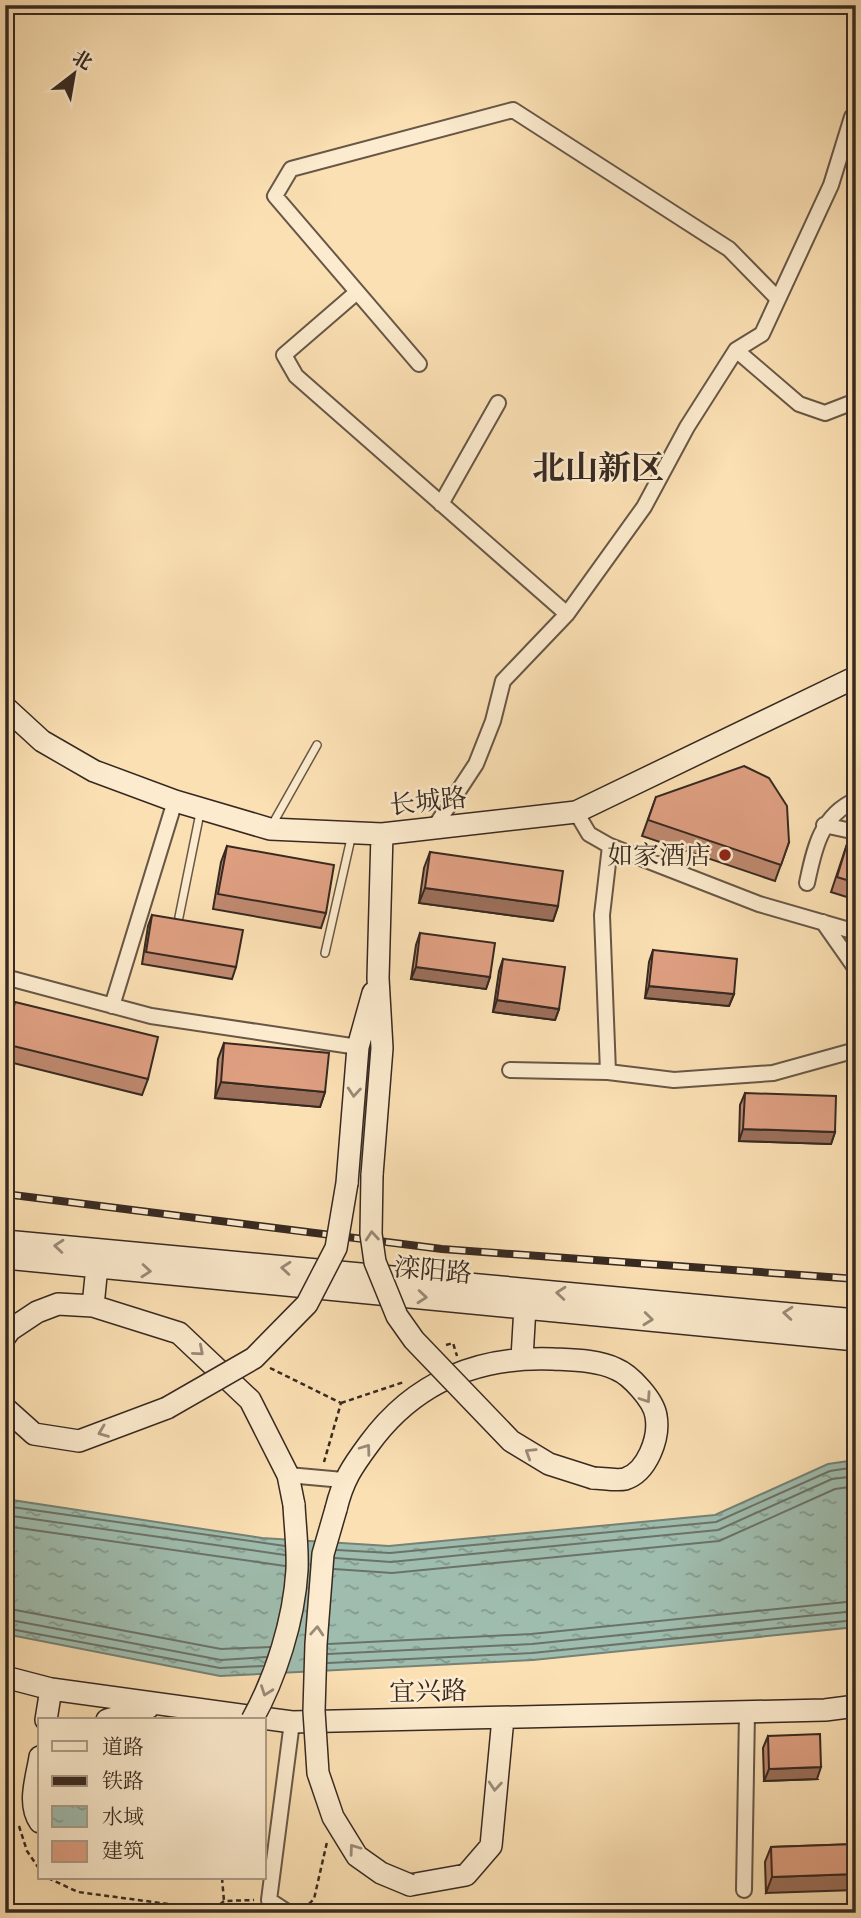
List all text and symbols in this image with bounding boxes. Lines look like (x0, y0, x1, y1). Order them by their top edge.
north arrow (38, 38, 108, 108)
text: 北 (68, 45, 97, 75)
district label: 北山新区 (532, 449, 664, 490)
street label: 长城路 (388, 782, 469, 822)
place label: 如家酒店 (607, 840, 711, 872)
marker: 如家酒店 (717, 847, 733, 863)
one-way arrow (347, 1087, 362, 1098)
one-way arrow (365, 1230, 380, 1241)
one-way arrow (54, 1239, 65, 1254)
street label: 滦阳路 (393, 1252, 473, 1290)
one-way arrow (280, 1260, 292, 1275)
one-way arrow (141, 1263, 152, 1278)
one-way arrow (555, 1286, 566, 1301)
one-way arrow (416, 1289, 427, 1304)
one-way arrow (782, 1306, 794, 1321)
one-way arrow (643, 1311, 654, 1326)
one-way arrow (191, 1343, 204, 1355)
one-way arrow (638, 1391, 651, 1404)
one-way arrow (98, 1424, 110, 1438)
one-way arrow (358, 1444, 370, 1457)
one-way arrow (525, 1448, 538, 1461)
one-way arrow (309, 1625, 324, 1636)
street label: 宜兴路 (389, 1675, 467, 1709)
one-way arrow (260, 1685, 274, 1697)
legend (38, 1718, 266, 1880)
text: 道路 (102, 1735, 144, 1761)
text: 铁路 (102, 1769, 144, 1795)
one-way arrow (488, 1780, 503, 1791)
text: 水域 (102, 1805, 144, 1831)
text: 建筑 (102, 1839, 144, 1865)
one-way arrow (350, 1844, 362, 1857)

